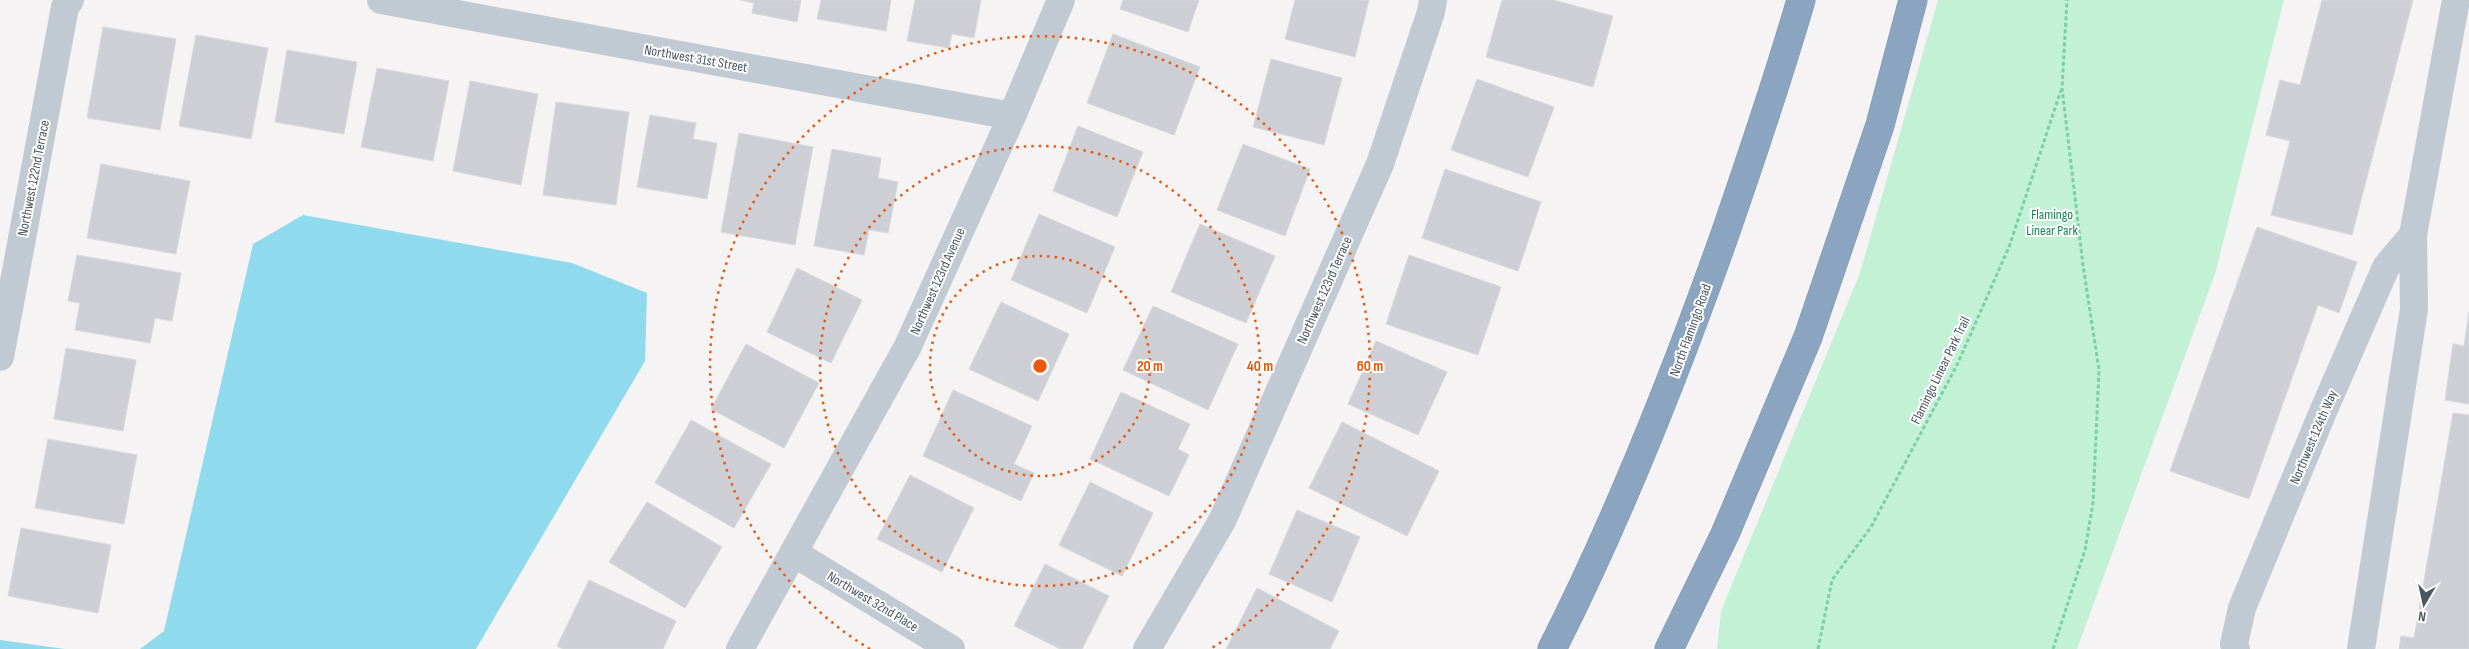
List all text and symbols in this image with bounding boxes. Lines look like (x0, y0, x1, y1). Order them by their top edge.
street label: Northwest 31st Street (643, 41, 749, 76)
street label: Northwest 122nd Terrace (14, 119, 53, 238)
park label: Flamingo Linear Park (2026, 206, 2078, 239)
street label: Northwest 123rd Avenue (906, 225, 969, 337)
street label: Northwest 123rd Terrace (1293, 234, 1356, 347)
street label: North Flamingo Road (1666, 281, 1715, 379)
street label: Flamingo Linear Park Trail (1907, 314, 1974, 427)
centre of rings (1031, 357, 1049, 375)
text: 20 m (1137, 357, 1163, 376)
text: 40 m (1247, 357, 1273, 376)
text: 60 m (1357, 357, 1383, 376)
street label: Northwest 124th Way (2286, 387, 2341, 487)
street label: Northwest 32nd Place (824, 568, 921, 635)
north arrow (2399, 579, 2449, 629)
text: N (2417, 607, 2427, 625)

